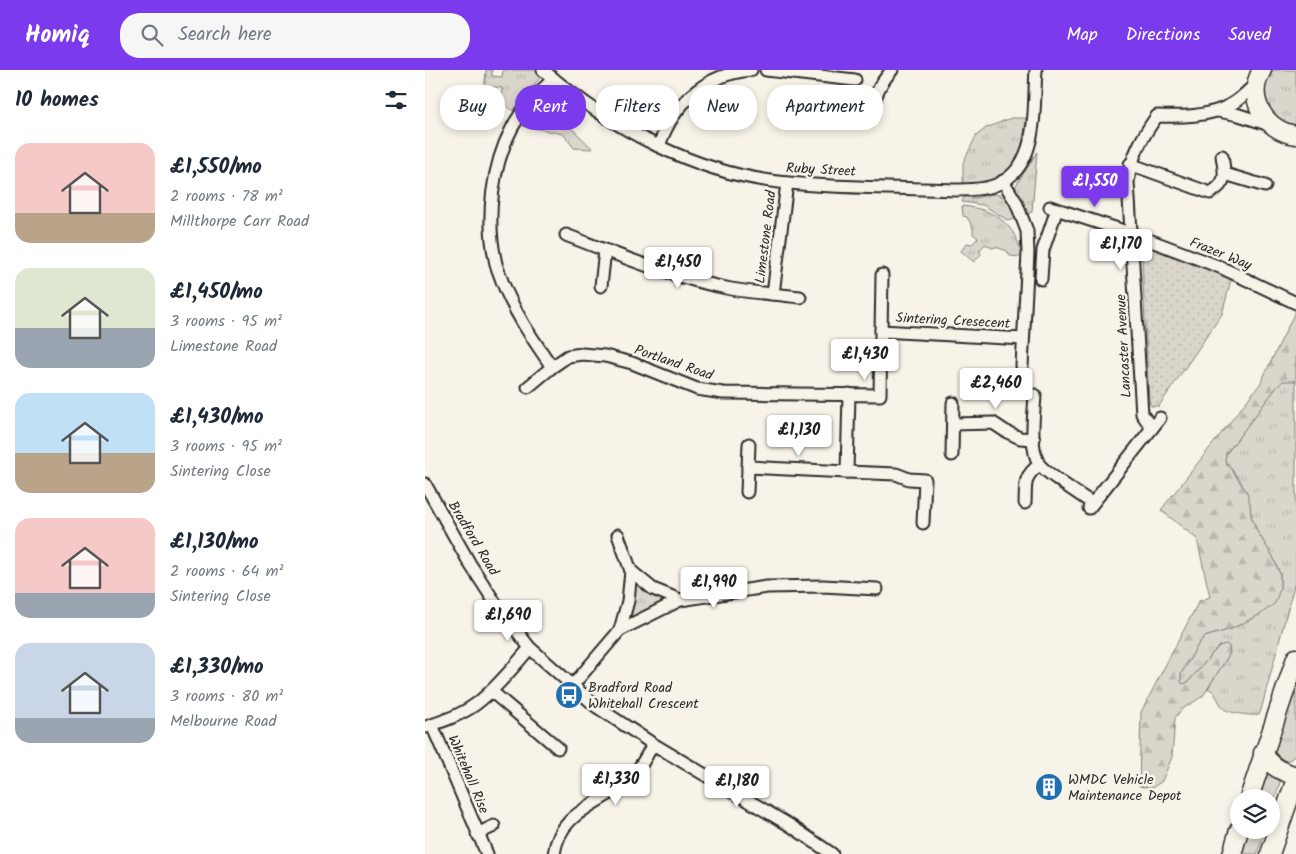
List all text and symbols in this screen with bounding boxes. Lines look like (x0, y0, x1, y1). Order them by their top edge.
search box (120, 13, 470, 58)
text: Homiq (25, 16, 90, 55)
text: Search here (178, 20, 272, 50)
icon: search (138, 21, 166, 49)
text: Map (1066, 21, 1098, 50)
text: Directions (1126, 21, 1200, 50)
text: Saved (1228, 21, 1271, 50)
text: 10 homes (15, 84, 99, 117)
chip: Buy (440, 85, 505, 130)
chip: Rent (515, 85, 586, 130)
chip: Filters (596, 85, 679, 130)
chip: New (689, 85, 757, 130)
chip: Apartment (767, 85, 883, 130)
icon: filters (382, 86, 410, 114)
text: £1,550/mo (170, 151, 262, 184)
street label: Ruby Street (785, 157, 857, 183)
icon: home (55, 163, 115, 223)
pin: £1,550 (1054, 166, 1136, 208)
text: £1,550 (1072, 169, 1118, 194)
text: 2 rooms · 78 m² (170, 184, 283, 209)
street label: Limestone Road (749, 188, 783, 285)
text: Millthorpe Carr Road (170, 209, 309, 234)
pin: £1,170 (1080, 228, 1162, 271)
street label: Frazer Way (1186, 231, 1255, 277)
text: £1,170 (1100, 232, 1142, 257)
pin: £1,450 (637, 246, 719, 289)
text: £1,450 (655, 250, 701, 275)
text: £1,450/mo (170, 276, 263, 309)
icon: home (55, 288, 115, 348)
street label: Lancaster Avenue (1110, 293, 1138, 398)
street label: Sintering Cresecent (895, 307, 1011, 335)
text: 3 rooms · 95 m² (170, 309, 282, 334)
text: Limestone Road (170, 334, 277, 359)
pin: £1,430 (824, 338, 906, 381)
street label: Portland Road (631, 339, 717, 387)
text: £1,430 (842, 342, 888, 367)
pin: £2,460 (955, 368, 1037, 410)
text: £2,460 (971, 371, 1021, 396)
text: £1,430/mo (170, 401, 264, 434)
icon: home (55, 413, 115, 473)
pin: £1,130 (758, 414, 840, 457)
text: £1,130 (778, 418, 820, 443)
text: 3 rooms · 95 m² (170, 434, 282, 459)
text: Sintering Close (170, 459, 271, 484)
street label: Bradford Road (442, 497, 505, 581)
text: £1,130/mo (170, 526, 259, 559)
icon: home (55, 538, 115, 598)
text: 2 rooms · 64 m² (170, 559, 283, 584)
pin: £1,990 (673, 566, 755, 609)
text: £1,990 (691, 570, 737, 595)
text: Sintering Close (170, 584, 271, 609)
pin: £1,690 (467, 600, 549, 642)
text: £1,690 (485, 603, 531, 628)
text: £1,330/mo (170, 651, 264, 684)
icon: home (55, 663, 115, 723)
place label: Bradford Road Whitehall Crescent (588, 677, 699, 715)
bus stop icon: Bradford Road Whitehall Crescent (554, 680, 584, 710)
text: 3 rooms · 80 m² (170, 684, 283, 709)
text: Melbourne Road (170, 709, 277, 734)
street label: Whitehall Rise (442, 732, 495, 818)
pin: £1,330 (575, 764, 657, 806)
pin: £1,180 (696, 766, 778, 808)
text: £1,330 (593, 767, 639, 792)
text: £1,180 (715, 769, 759, 794)
place label: WMDC Vehicle Maintenance Depot (1068, 769, 1182, 807)
building icon: WMDC Vehicle Maintenance Depot (1034, 772, 1064, 802)
map controls (1230, 789, 1280, 839)
button: layers (1230, 789, 1280, 839)

